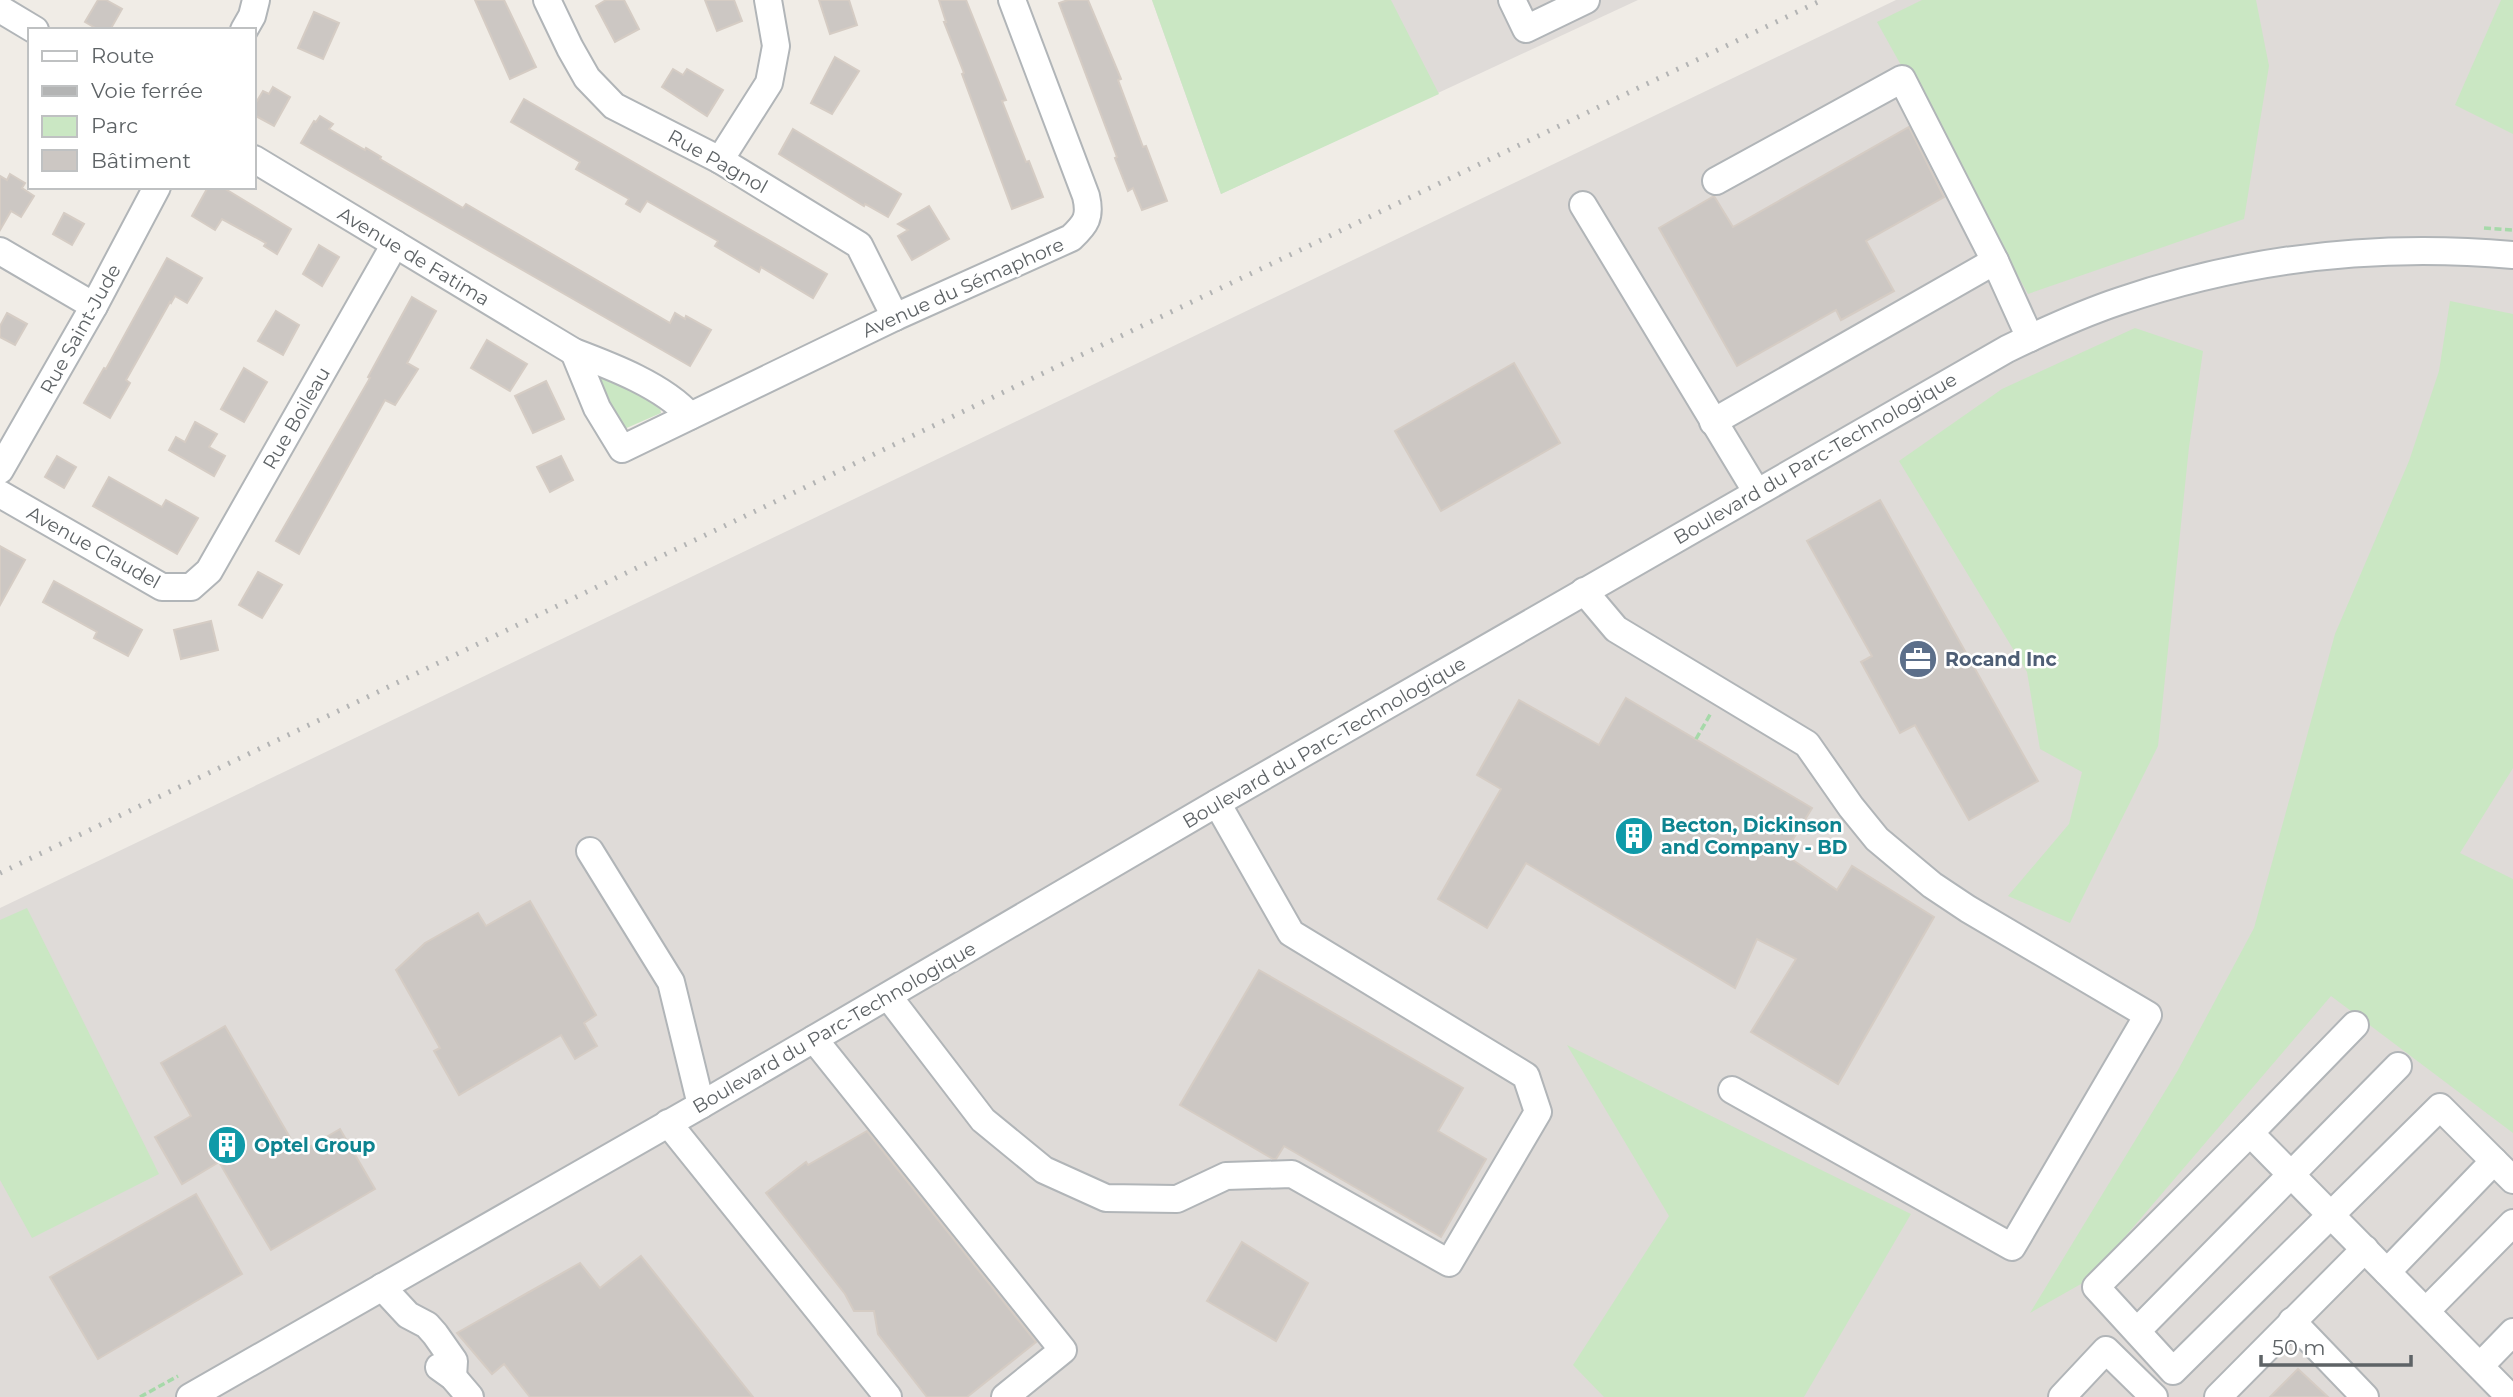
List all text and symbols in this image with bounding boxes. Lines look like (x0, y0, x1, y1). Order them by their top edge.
legend (28, 28, 256, 189)
text: Route (91, 43, 154, 68)
text: Voie ferrée (91, 78, 203, 103)
text: Parc (91, 113, 138, 138)
street label: Rue Pagnol (664, 125, 772, 198)
text: Bâtiment (91, 148, 191, 173)
street label: Avenue de Fatima (334, 202, 494, 311)
street label: Avenue du Sémaphore (859, 233, 1068, 342)
street label: Rue Saint-Jude (35, 260, 126, 398)
street label: Rue Boileau (258, 363, 335, 474)
street label: Boulevard du Parc-Technologique (1669, 368, 1961, 549)
street label: Avenue Claudel (23, 501, 164, 594)
office icon: Rocand Inc (1897, 638, 1939, 680)
place label: Rocand Inc (1945, 648, 2057, 671)
street label: Boulevard du Parc-Technologique (1178, 652, 1470, 833)
place label: Becton, Dickinson and Company - BD (1661, 814, 1848, 859)
building icon: Becton, Dickinson and Company - BD (1613, 815, 1655, 857)
street label: Boulevard du Parc-Technologique (688, 937, 980, 1118)
building icon: Optel Group (206, 1124, 248, 1166)
place label: Optel Group (254, 1134, 375, 1157)
scale bar (2261, 1324, 2412, 1368)
text: 50 m (2272, 1335, 2326, 1360)

